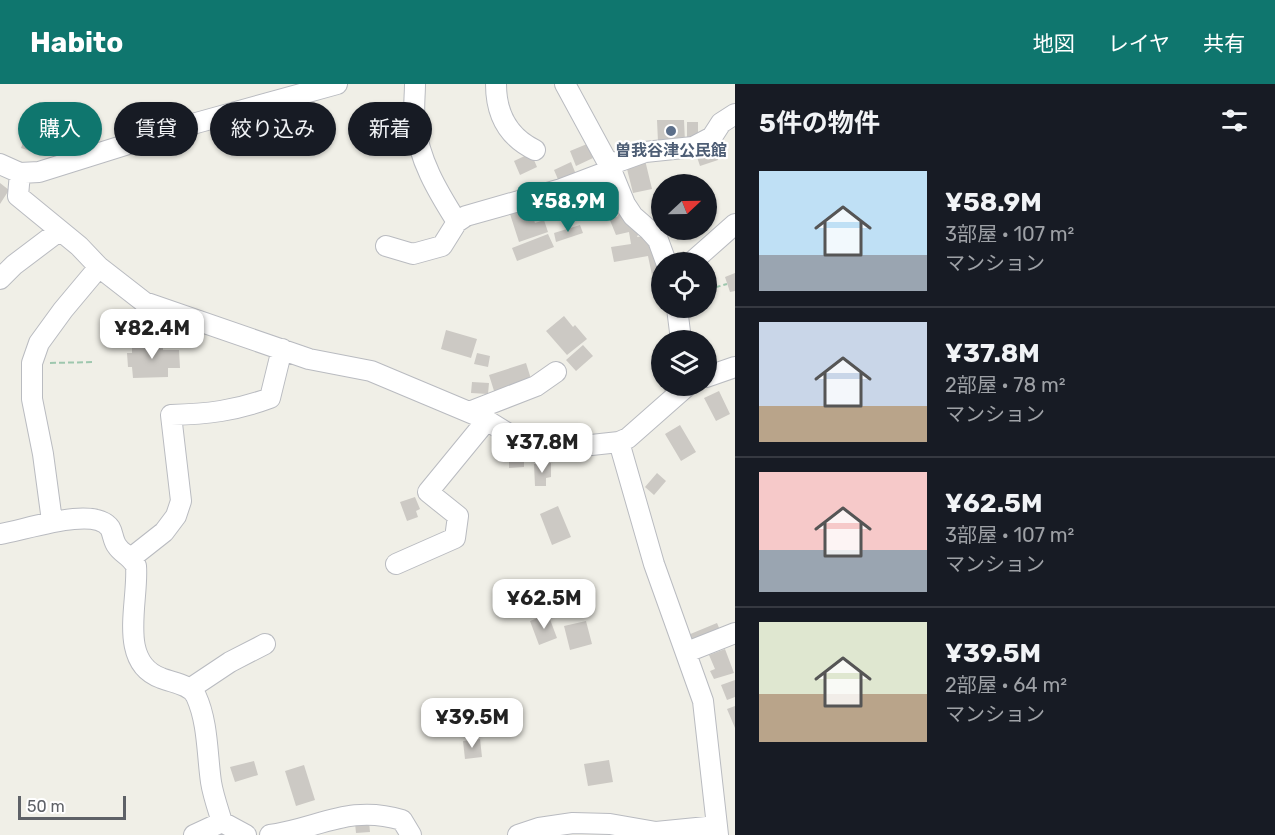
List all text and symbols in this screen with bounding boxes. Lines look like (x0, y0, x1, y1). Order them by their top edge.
text: Habito (30, 26, 123, 59)
text: 地図 (1033, 31, 1075, 56)
text: レイヤ (1108, 31, 1170, 56)
text: 共有 (1203, 31, 1245, 56)
chip: 購入 (18, 102, 102, 156)
chip: 賃貸 (114, 102, 198, 156)
chip: 絞り込み (210, 102, 336, 156)
chip: 新着 (348, 102, 432, 156)
icon: filters (1218, 104, 1251, 137)
text: 5件の物件 (759, 108, 880, 139)
marker: 曽我谷津公民館 (664, 124, 678, 138)
place label: 曽我谷津公民館 (615, 141, 727, 160)
north arrow (651, 174, 717, 240)
map controls (651, 174, 717, 396)
pin: ¥58.9M (519, 182, 617, 233)
text: ¥58.9M (945, 187, 1042, 218)
text: ¥58.9M (531, 189, 605, 213)
icon: home (807, 195, 879, 267)
text: 3部屋 · 107 m² (945, 222, 1074, 246)
text: マンション (945, 251, 1045, 275)
button: locate (651, 252, 717, 318)
pin: ¥82.4M (103, 309, 201, 360)
text: ¥82.4M (114, 316, 190, 340)
button: layers (651, 330, 717, 396)
text: ¥37.8M (945, 338, 1040, 369)
icon: home (807, 346, 879, 418)
text: 2部屋 · 78 m² (945, 373, 1066, 397)
text: マンション (945, 402, 1045, 426)
pin: ¥37.8M (493, 423, 591, 474)
text: ¥37.8M (506, 430, 578, 454)
text: ¥62.5M (945, 488, 1042, 519)
icon: home (807, 496, 879, 568)
text: 3部屋 · 107 m² (945, 523, 1074, 547)
text: マンション (945, 552, 1045, 576)
pin: ¥62.5M (495, 579, 593, 630)
text: ¥62.5M (507, 586, 581, 610)
text: ¥39.5M (945, 638, 1041, 669)
icon: home (807, 646, 879, 718)
text: 2部屋 · 64 m² (945, 673, 1067, 697)
pin: ¥39.5M (423, 698, 521, 749)
text: マンション (945, 702, 1045, 726)
text: ¥39.5M (435, 705, 509, 729)
scale bar (18, 793, 126, 820)
text: 50 m (27, 797, 65, 816)

